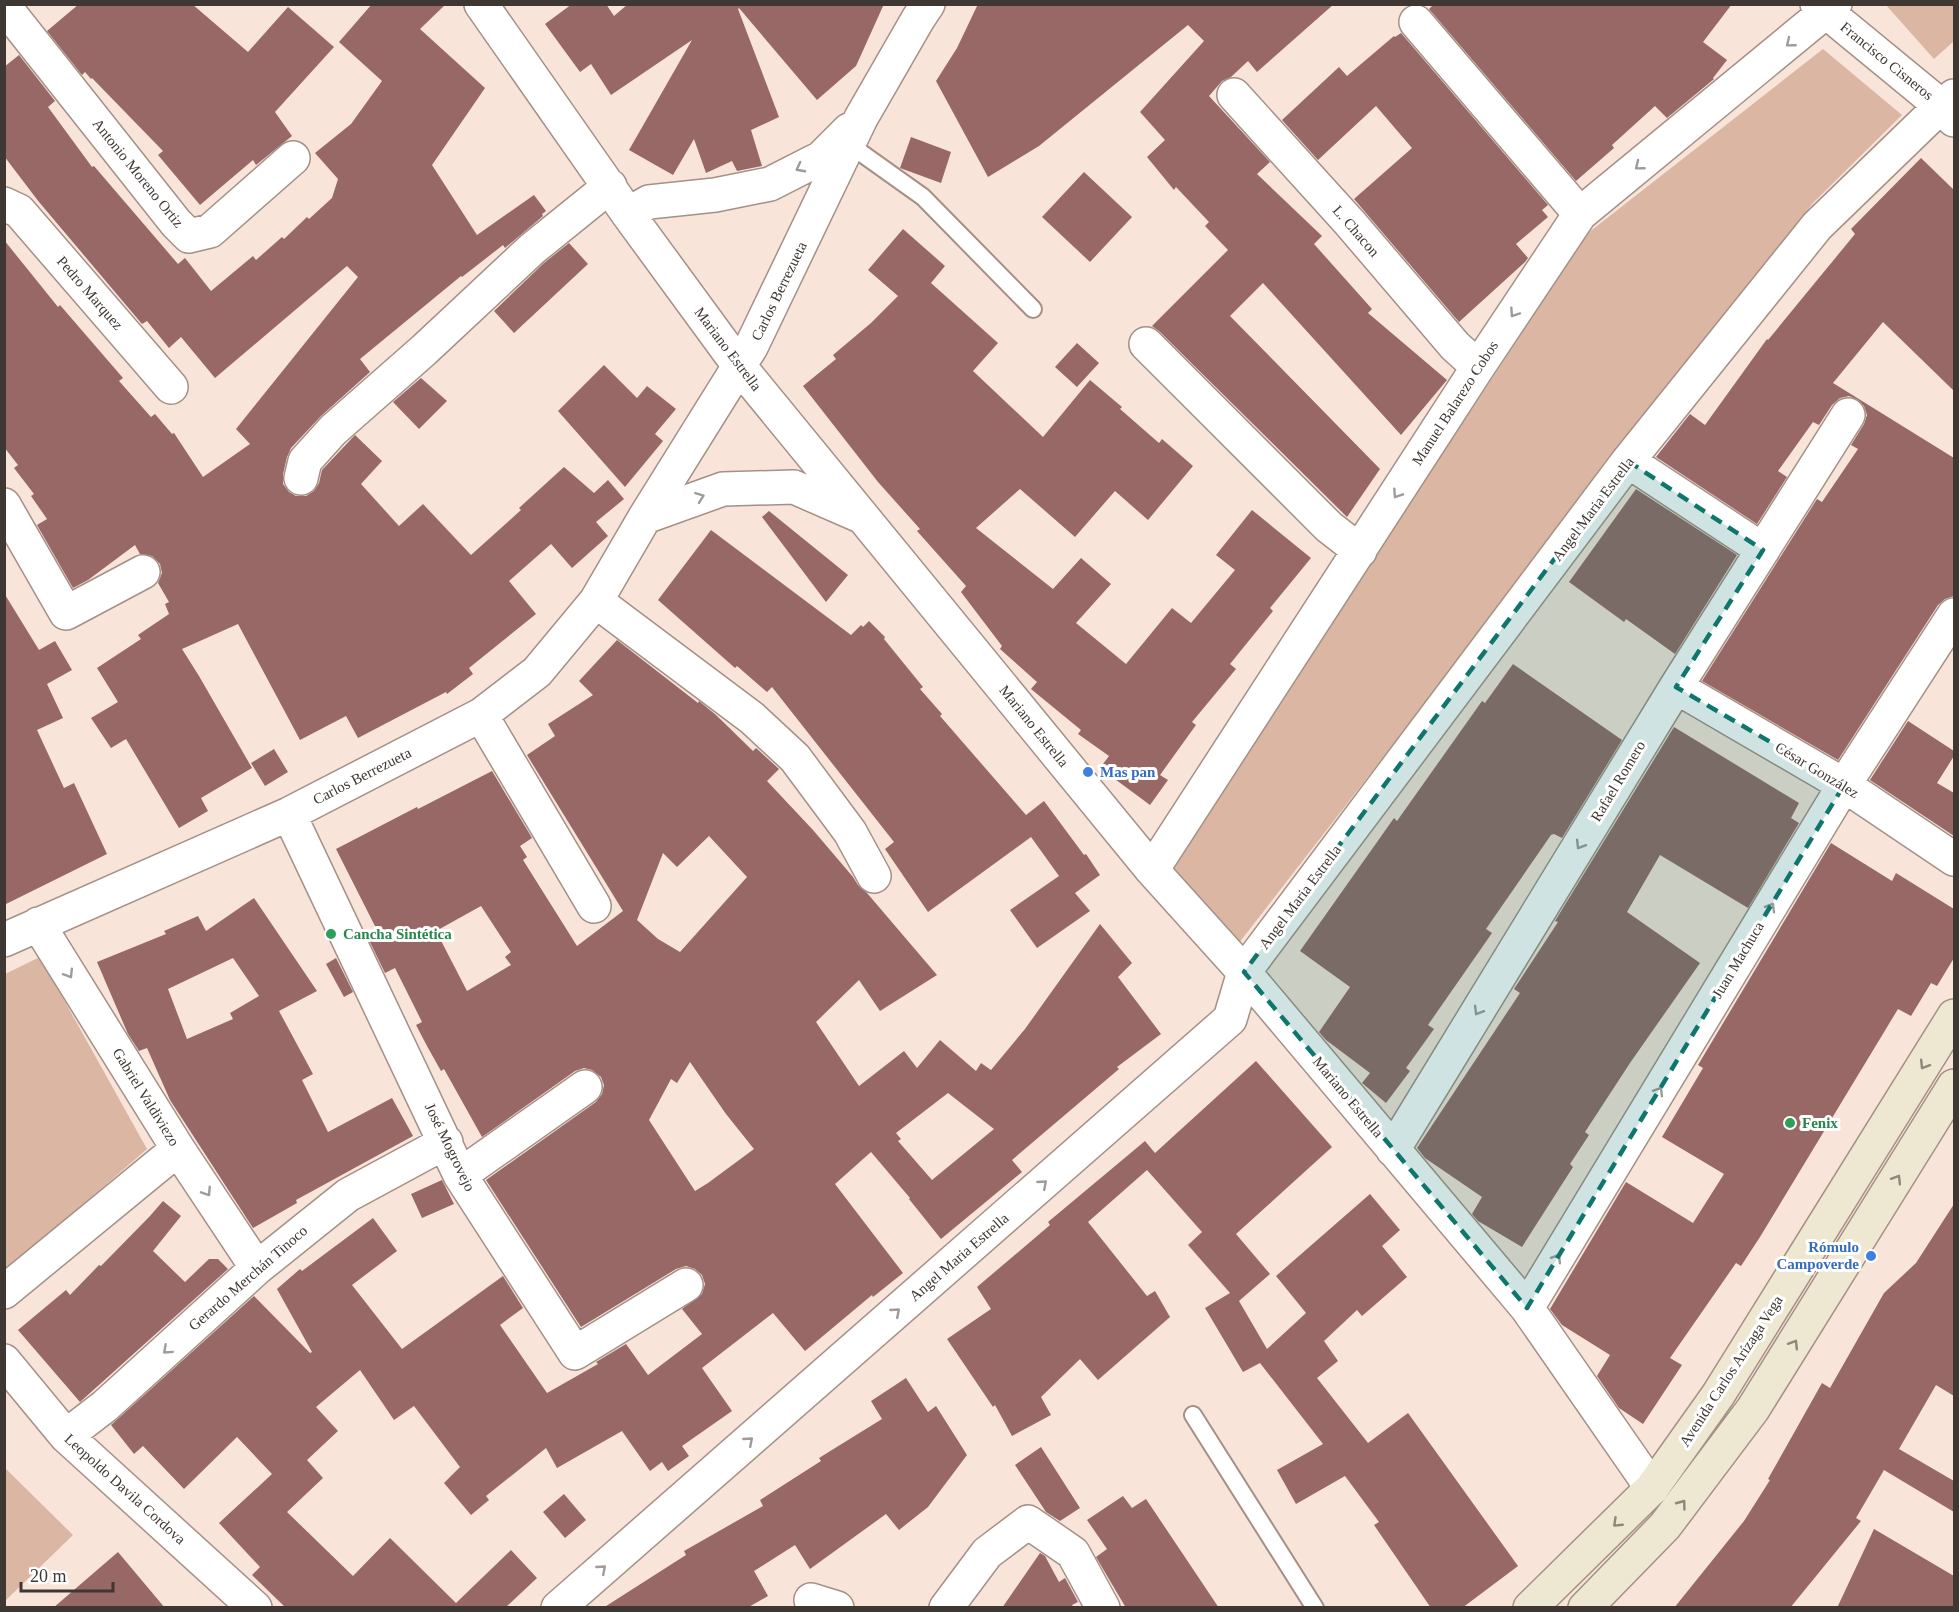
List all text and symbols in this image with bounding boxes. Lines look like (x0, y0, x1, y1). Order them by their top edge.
street label: Francisco Cisneros (1837, 19, 1937, 103)
one-way arrow (1786, 35, 1797, 46)
street label: Antonio Moreno Ortiz (89, 116, 187, 231)
one-way arrow (1635, 159, 1646, 170)
one-way arrow (796, 161, 807, 173)
street label: L. Chacon (1329, 202, 1383, 260)
street label: Carlos Berrezueta (748, 239, 810, 343)
street label: Pedro Marquez (54, 253, 126, 333)
street label: Mariano Estrella (691, 304, 765, 394)
one-way arrow (1510, 306, 1521, 317)
street label: Manuel Balarezo Cobos (1409, 338, 1501, 468)
street label: Angel Maria Estrella (1549, 454, 1637, 564)
one-way arrow (1392, 488, 1404, 498)
one-way arrow (694, 492, 705, 505)
street label: Mariano Estrella (996, 682, 1072, 770)
street label: Rafael Romero (1588, 738, 1648, 824)
street label: César González (1772, 739, 1862, 801)
street label: Carlos Berrezueta (310, 744, 414, 808)
place label: Mas pan (1100, 764, 1156, 780)
marker: Mas pan (1081, 765, 1095, 779)
one-way arrow (1575, 839, 1587, 849)
street label: Angel Maria Estrella (1256, 842, 1344, 952)
one-way arrow (1763, 902, 1774, 913)
street label: Juan Machuca (1709, 919, 1767, 1001)
place label: Cancha Sintética (343, 926, 452, 942)
marker: Cancha Sintética (324, 927, 338, 941)
one-way arrow (62, 967, 73, 978)
one-way arrow (1473, 1005, 1485, 1015)
street label: Gabriel Valdiviezo (109, 1045, 183, 1149)
street label: Mariano Estrella (1310, 1053, 1387, 1141)
one-way arrow (1919, 1059, 1931, 1069)
one-way arrow (1651, 1087, 1663, 1097)
street label: José Mogrovejo (422, 1100, 478, 1194)
place label: Fenix (1802, 1115, 1838, 1131)
marker: Fenix (1783, 1116, 1797, 1130)
one-way arrow (1889, 1174, 1900, 1185)
one-way arrow (1036, 1180, 1047, 1191)
one-way arrow (199, 1186, 211, 1196)
street label: Angel Maria Estrella (906, 1209, 1012, 1304)
street label: Gerardo Merchán Tinoco (186, 1222, 310, 1334)
place label: Rómulo Campoverde (1777, 1239, 1859, 1272)
marker: Rómulo Campoverde (1864, 1249, 1878, 1263)
one-way arrow (1550, 1254, 1562, 1264)
street label: Avenida Carlos Arízaga Vega (1676, 1292, 1786, 1449)
one-way arrow (889, 1308, 900, 1319)
one-way arrow (1786, 1340, 1798, 1350)
one-way arrow (163, 1343, 174, 1354)
street label: Leopoldo Davila Cordova (61, 1431, 189, 1548)
one-way arrow (742, 1437, 753, 1448)
one-way arrow (1675, 1500, 1686, 1511)
one-way arrow (1613, 1515, 1624, 1526)
scale bar (21, 1555, 112, 1593)
one-way arrow (595, 1565, 606, 1576)
text: 20 m (30, 1566, 67, 1586)

